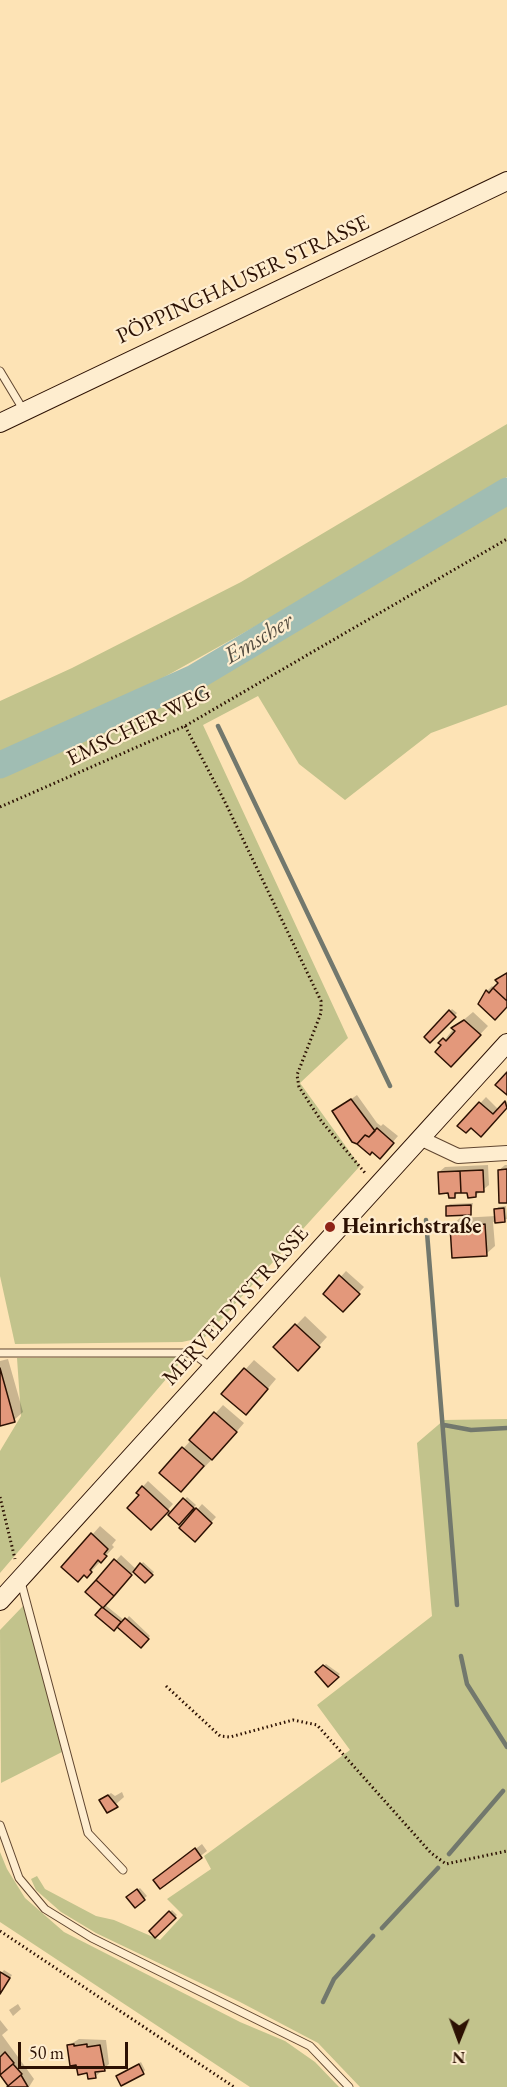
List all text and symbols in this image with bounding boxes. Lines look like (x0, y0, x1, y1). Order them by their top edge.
street label: PÖPPINGHAUSER STRASSE (112, 210, 374, 350)
water label: Emscher (219, 607, 299, 671)
street label: EMSCHER-WEG (63, 680, 215, 772)
place label: Heinrichstraße (342, 1214, 481, 1240)
marker: Heinrichstraße (323, 1220, 337, 1234)
street label: MERVELDTSTRASSE (157, 1221, 315, 1391)
north arrow (429, 2009, 489, 2069)
scale bar (21, 2030, 130, 2068)
text: 50 m (29, 2041, 64, 2064)
text: N (452, 2047, 465, 2068)

